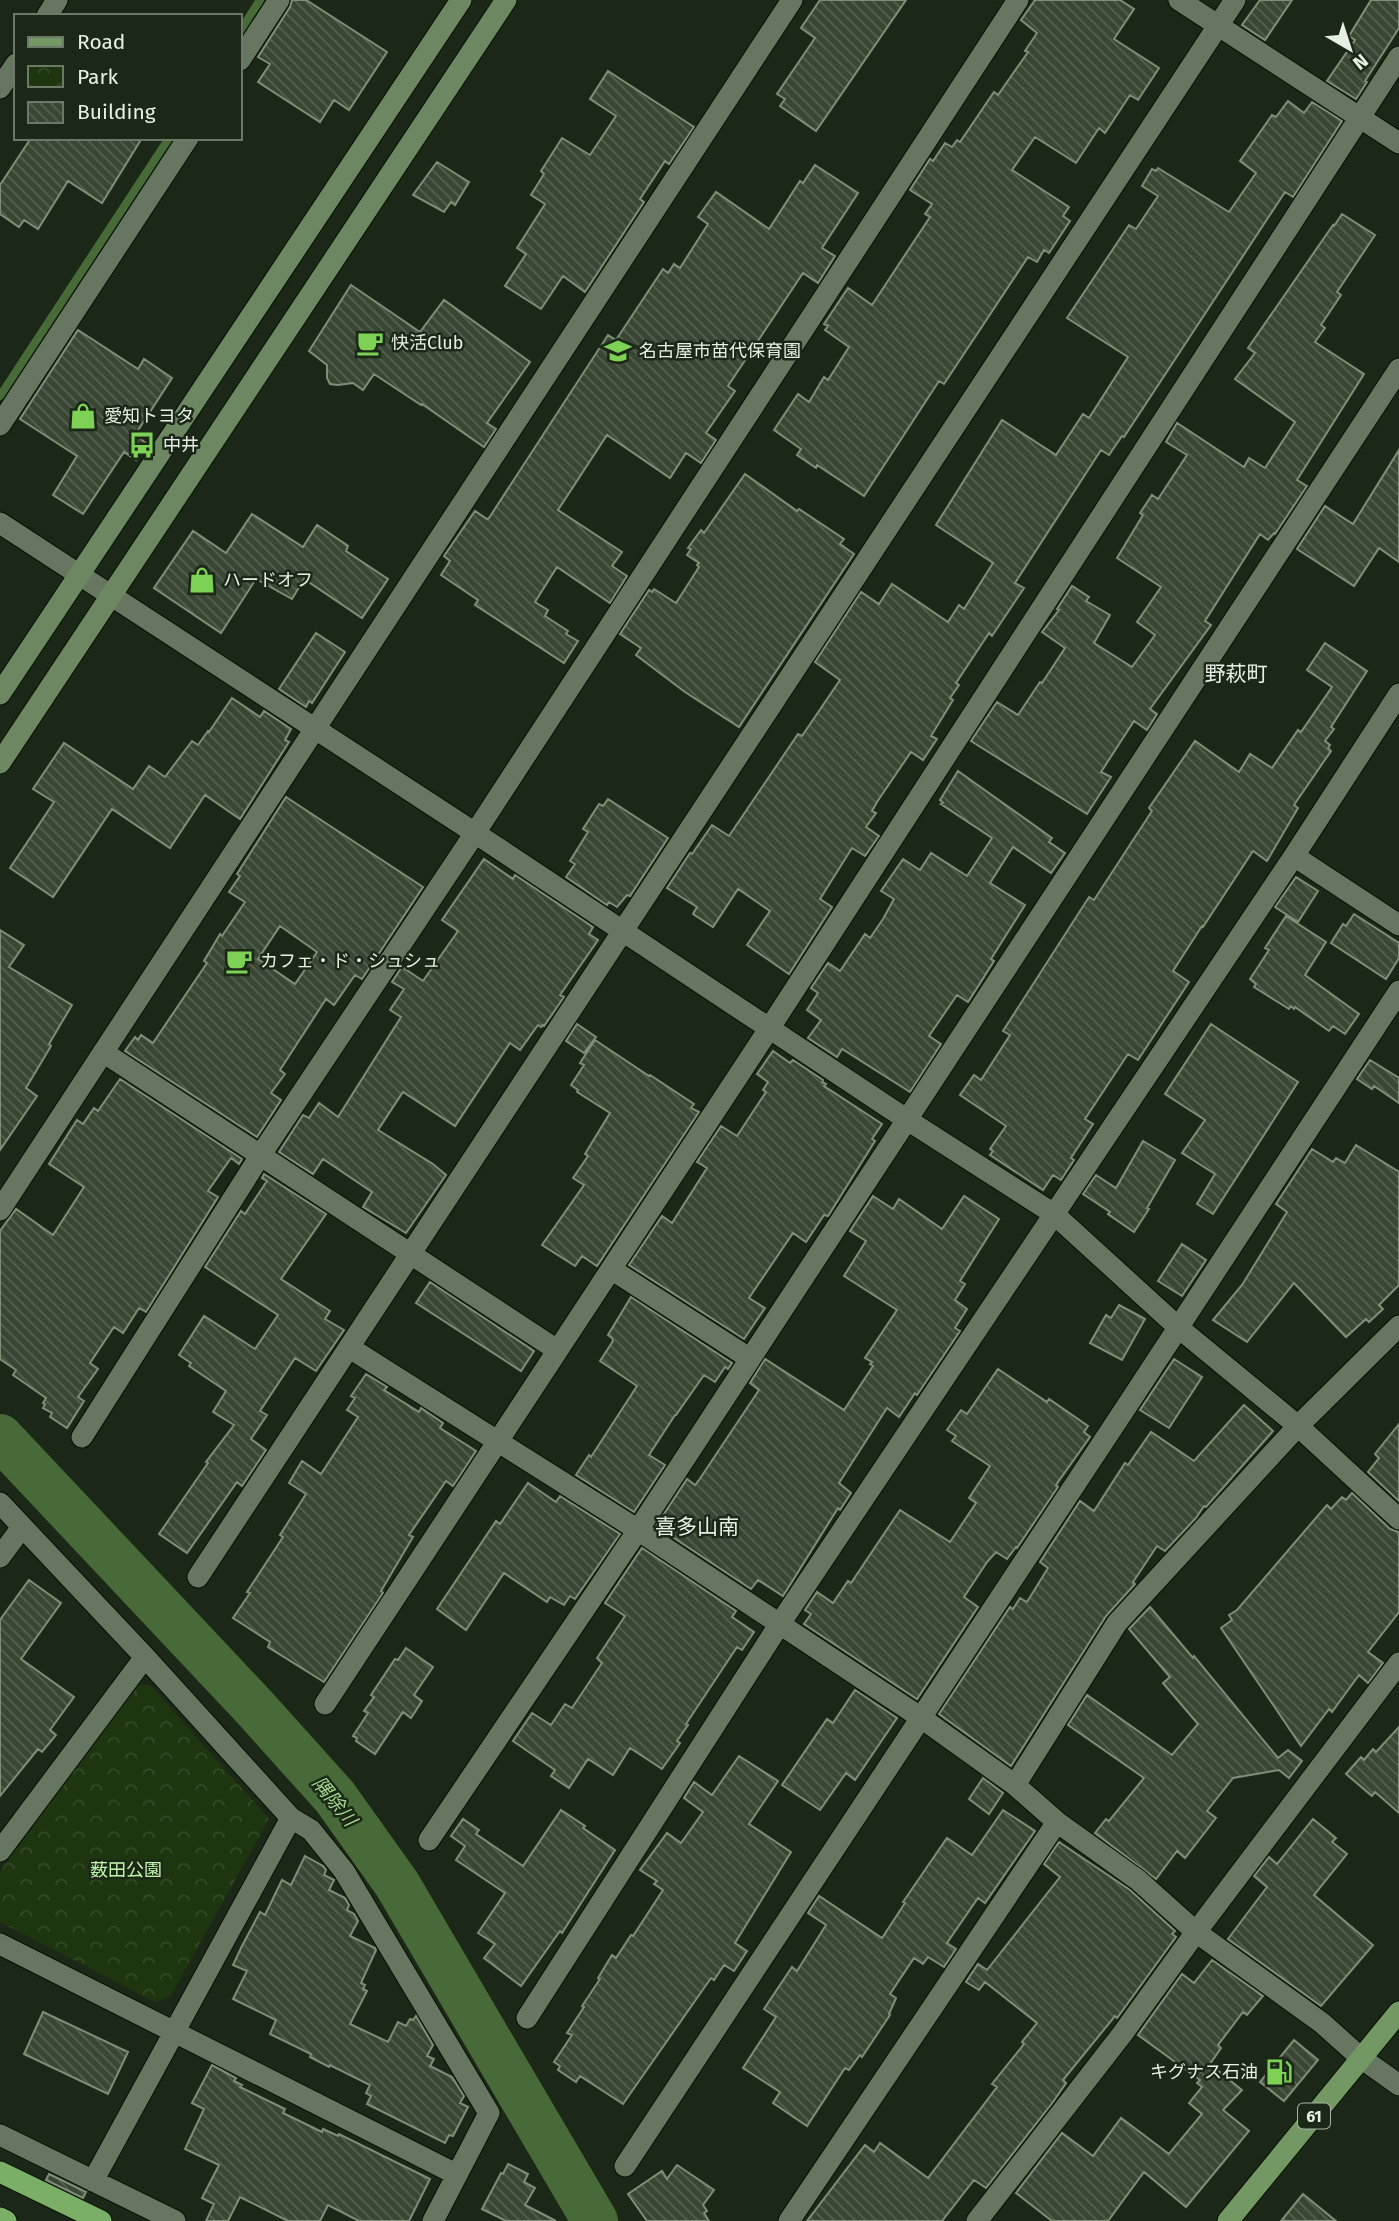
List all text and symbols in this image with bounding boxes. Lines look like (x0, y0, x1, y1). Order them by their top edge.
legend (14, 14, 242, 140)
north arrow (1315, 14, 1385, 84)
text: Road (77, 29, 125, 55)
text: N (1348, 49, 1373, 75)
text: Park (77, 64, 119, 90)
text: Building (77, 99, 156, 125)
cafe icon: 快活Club (355, 328, 385, 358)
place label: 快活Club (391, 332, 463, 354)
school or university icon: 名古屋市苗代保育園 (603, 336, 633, 366)
place label: 名古屋市苗代保育園 (639, 340, 801, 362)
shop icon: 愛知トヨタ (68, 401, 98, 431)
place label: 愛知トヨタ (104, 405, 194, 427)
bus stop icon: 中井 (127, 430, 157, 460)
place label: 中井 (163, 434, 199, 456)
shop icon: ハードオフ (187, 565, 217, 595)
place label: ハードオフ (223, 569, 313, 591)
district label: 野萩町 (1205, 661, 1268, 687)
cafe icon: カフェ・ド・シュシュ (224, 946, 254, 976)
place label: カフェ・ド・シュシュ (260, 950, 440, 972)
district label: 喜多山南 (655, 1514, 739, 1540)
water label: 隅除川 (308, 1772, 363, 1832)
park label: 薮田公園 (90, 1859, 162, 1881)
fuel station icon: キグナス石油 (1264, 2057, 1294, 2087)
place label: キグナス石油 (1150, 2061, 1258, 2083)
road number: 61 (1298, 2104, 1330, 2128)

